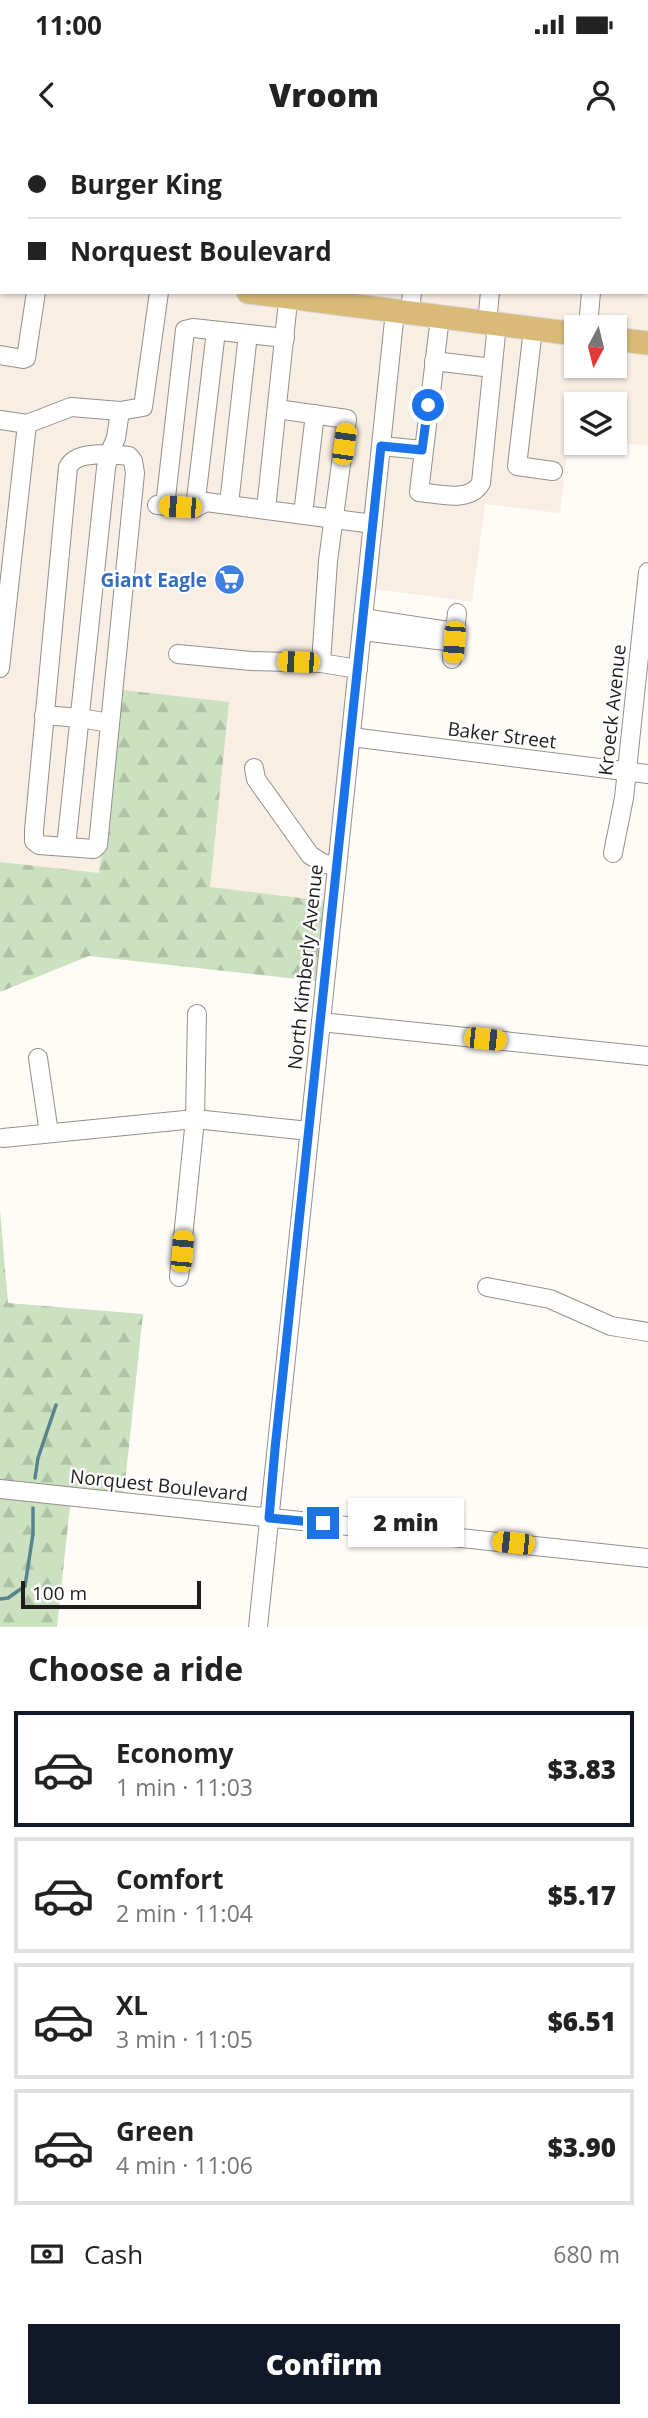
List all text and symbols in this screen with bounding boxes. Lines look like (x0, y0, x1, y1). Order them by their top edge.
text: 11:00 (35, 7, 102, 43)
text: Vroom (269, 73, 379, 116)
icon: back (28, 76, 66, 114)
icon: person (582, 76, 620, 114)
text: Burger King (70, 166, 222, 202)
text: Norquest Boulevard (70, 233, 332, 269)
north arrow (564, 315, 626, 378)
map controls (564, 315, 627, 455)
route start (412, 389, 444, 421)
button: layers (564, 392, 627, 455)
car (331, 422, 358, 466)
car (159, 495, 202, 519)
supermarket icon: Giant Eagle (213, 563, 247, 597)
place label: Giant Eagle (100, 567, 207, 593)
car (443, 620, 466, 664)
street label: Kroeck Avenue (592, 643, 632, 777)
car (277, 651, 320, 673)
street label: Baker Street (446, 715, 558, 755)
street label: North Kimberly Avenue (281, 863, 329, 1071)
car (464, 1026, 507, 1052)
car (170, 1229, 195, 1273)
street label: Norquest Boulevard (69, 1463, 249, 1507)
callout: 2 min (348, 1498, 463, 1548)
text: 2 min (373, 1506, 439, 1538)
route end (307, 1507, 339, 1539)
car (492, 1530, 535, 1556)
scale bar (21, 1578, 201, 1610)
text: 100 m (32, 1580, 87, 1606)
text: Choose a ride (28, 1647, 243, 1690)
text: Economy (116, 1735, 234, 1771)
icon: car (32, 1738, 95, 1801)
text: $3.83 (548, 1751, 616, 1787)
text: 1 min · 11:03 (116, 1771, 253, 1803)
text: Comfort (116, 1861, 223, 1897)
icon: car (32, 1864, 95, 1927)
text: $5.17 (548, 1877, 616, 1913)
text: 2 min · 11:04 (116, 1897, 253, 1929)
text: XL (116, 1987, 148, 2023)
icon: car (32, 1990, 95, 2053)
text: $6.51 (548, 2003, 616, 2039)
text: 3 min · 11:05 (116, 2023, 253, 2055)
text: Green (116, 2113, 194, 2149)
icon: car (32, 2116, 95, 2179)
text: $3.90 (548, 2129, 616, 2165)
text: 4 min · 11:06 (116, 2149, 253, 2181)
icon: cash (28, 2235, 66, 2273)
text: Cash (84, 2236, 143, 2272)
text: 680 m (553, 2238, 620, 2270)
button: Confirm (28, 2324, 620, 2404)

